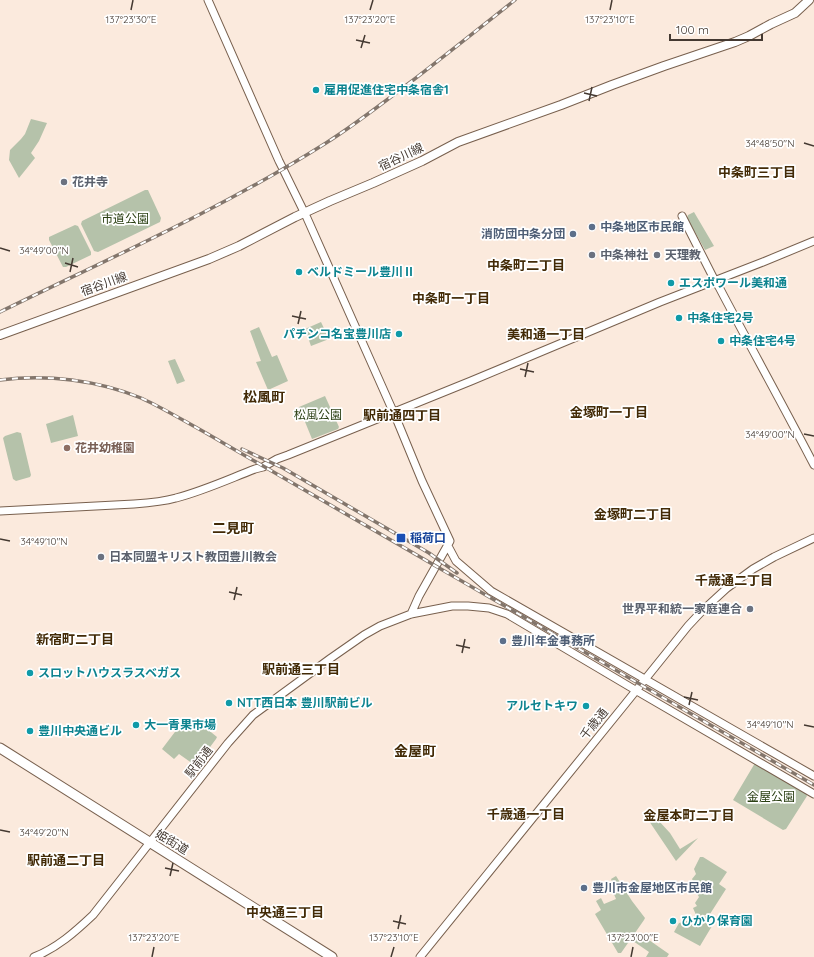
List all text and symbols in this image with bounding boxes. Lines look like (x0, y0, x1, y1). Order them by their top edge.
text: 137°23'30"E (106, 13, 157, 26)
text: 137°23'20"E (344, 13, 396, 26)
text: 137°23'10"E (585, 13, 635, 26)
scale bar (670, 16, 762, 42)
text: 100 m (676, 22, 709, 37)
place label: 雇用促進住宅中条宿舎1 (324, 82, 449, 97)
marker: 雇用促進住宅中条宿舎1 (311, 85, 321, 95)
text: 34°48'50"N (746, 137, 794, 150)
street label: 宿谷川線 (376, 140, 426, 173)
district label: 中条町三丁目 (718, 164, 796, 180)
place label: 花井寺 (72, 174, 108, 189)
marker: 花井寺 (59, 177, 69, 187)
park label: 市道公園 (101, 211, 149, 226)
place label: 中条地区市民館 (600, 219, 684, 234)
marker: 中条地区市民館 (587, 222, 597, 232)
place label: 消防団中条分団 (481, 226, 565, 241)
marker: 消防団中条分団 (568, 229, 578, 239)
text: 34°49'00"N (19, 244, 69, 257)
place label: 中条神社 (600, 247, 648, 262)
place label: 天理教 (665, 247, 701, 262)
marker: 中条神社 (587, 250, 597, 260)
marker: 天理教 (652, 250, 662, 260)
district label: 中条町二丁目 (487, 257, 565, 273)
place label: ベルドミール豊川Ⅱ (307, 264, 415, 279)
marker: ベルドミール豊川Ⅱ (294, 267, 304, 277)
street label: 宿谷川線 (79, 268, 129, 299)
place label: エスポワール美和通 (679, 275, 787, 290)
marker: エスポワール美和通 (666, 278, 676, 288)
district label: 中条町一丁目 (412, 290, 490, 306)
place label: 中条住宅2号 (687, 310, 754, 325)
marker: 中条住宅2号 (674, 313, 684, 323)
place label: パチンコ名宝豊川店 (283, 326, 391, 341)
district label: 美和通一丁目 (507, 326, 585, 342)
marker: パチンコ名宝豊川店 (394, 329, 404, 339)
place label: 中条住宅4号 (729, 333, 796, 348)
marker: 中条住宅4号 (716, 336, 726, 346)
district label: 松風町 (243, 388, 285, 406)
district label: 金塚町一丁目 (570, 404, 648, 420)
park label: 松風公園 (294, 407, 342, 422)
district label: 駅前通四丁目 (363, 407, 441, 423)
text: 34°49'00"N (745, 428, 795, 441)
place label: 花井幼稚園 (75, 440, 135, 455)
marker: 花井幼稚園 (62, 443, 72, 453)
district label: 金塚町二丁目 (594, 506, 672, 522)
district label: 二見町 (212, 519, 254, 537)
place label: 稲荷口 (410, 530, 446, 545)
marker: 稲荷口 (395, 532, 407, 544)
text: 34°49'10"N (20, 535, 68, 548)
place label: 日本同盟キリスト教団豊川教会 (109, 549, 277, 564)
marker: 日本同盟キリスト教団豊川教会 (96, 552, 106, 562)
district label: 千歳通二丁目 (695, 572, 773, 588)
place label: 世界平和統一家庭連合 (622, 601, 742, 616)
marker: 世界平和統一家庭連合 (745, 604, 755, 614)
district label: 新宿町二丁目 (36, 631, 114, 647)
place label: 豊川年金事務所 (511, 633, 595, 648)
marker: 豊川年金事務所 (498, 636, 508, 646)
district label: 駅前通三丁目 (262, 661, 340, 677)
place label: スロットハウスラスベガス (38, 665, 181, 680)
marker: スロットハウスラスベガス (25, 668, 35, 678)
place label: NTT西日本 豊川駅前ビル (237, 695, 373, 710)
marker: NTT西日本 豊川駅前ビル (224, 698, 234, 708)
place label: アルセトキワ (506, 698, 578, 713)
marker: アルセトキワ (581, 701, 591, 711)
street label: 千歳通 (576, 705, 611, 742)
place label: 大一青果市場 (144, 717, 216, 732)
text: 34°49'10"N (746, 718, 794, 731)
marker: 大一青果市場 (131, 720, 141, 730)
place label: 豊川中央通ビル (38, 723, 122, 738)
marker: 豊川中央通ビル (25, 726, 35, 736)
district label: 金屋町 (394, 742, 436, 760)
street label: 駅前通 (182, 743, 216, 780)
park label: 金屋公園 (747, 789, 795, 804)
district label: 千歳通一丁目 (487, 806, 565, 822)
district label: 金屋本町二丁目 (643, 807, 735, 823)
text: 34°49'20"N (19, 826, 69, 839)
street label: 姫街道 (153, 826, 192, 857)
district label: 駅前通二丁目 (27, 852, 105, 868)
place label: 豊川市金屋地区市民館 (592, 880, 712, 895)
marker: 豊川市金屋地区市民館 (579, 883, 589, 893)
district label: 中央通三丁目 (246, 904, 324, 920)
place label: ひかり保育園 (681, 913, 753, 928)
marker: ひかり保育園 (668, 916, 678, 926)
text: 137°23'20"E (128, 931, 180, 944)
text: 137°23'10"E (369, 931, 419, 944)
text: 137°23'00"E (607, 931, 659, 944)

